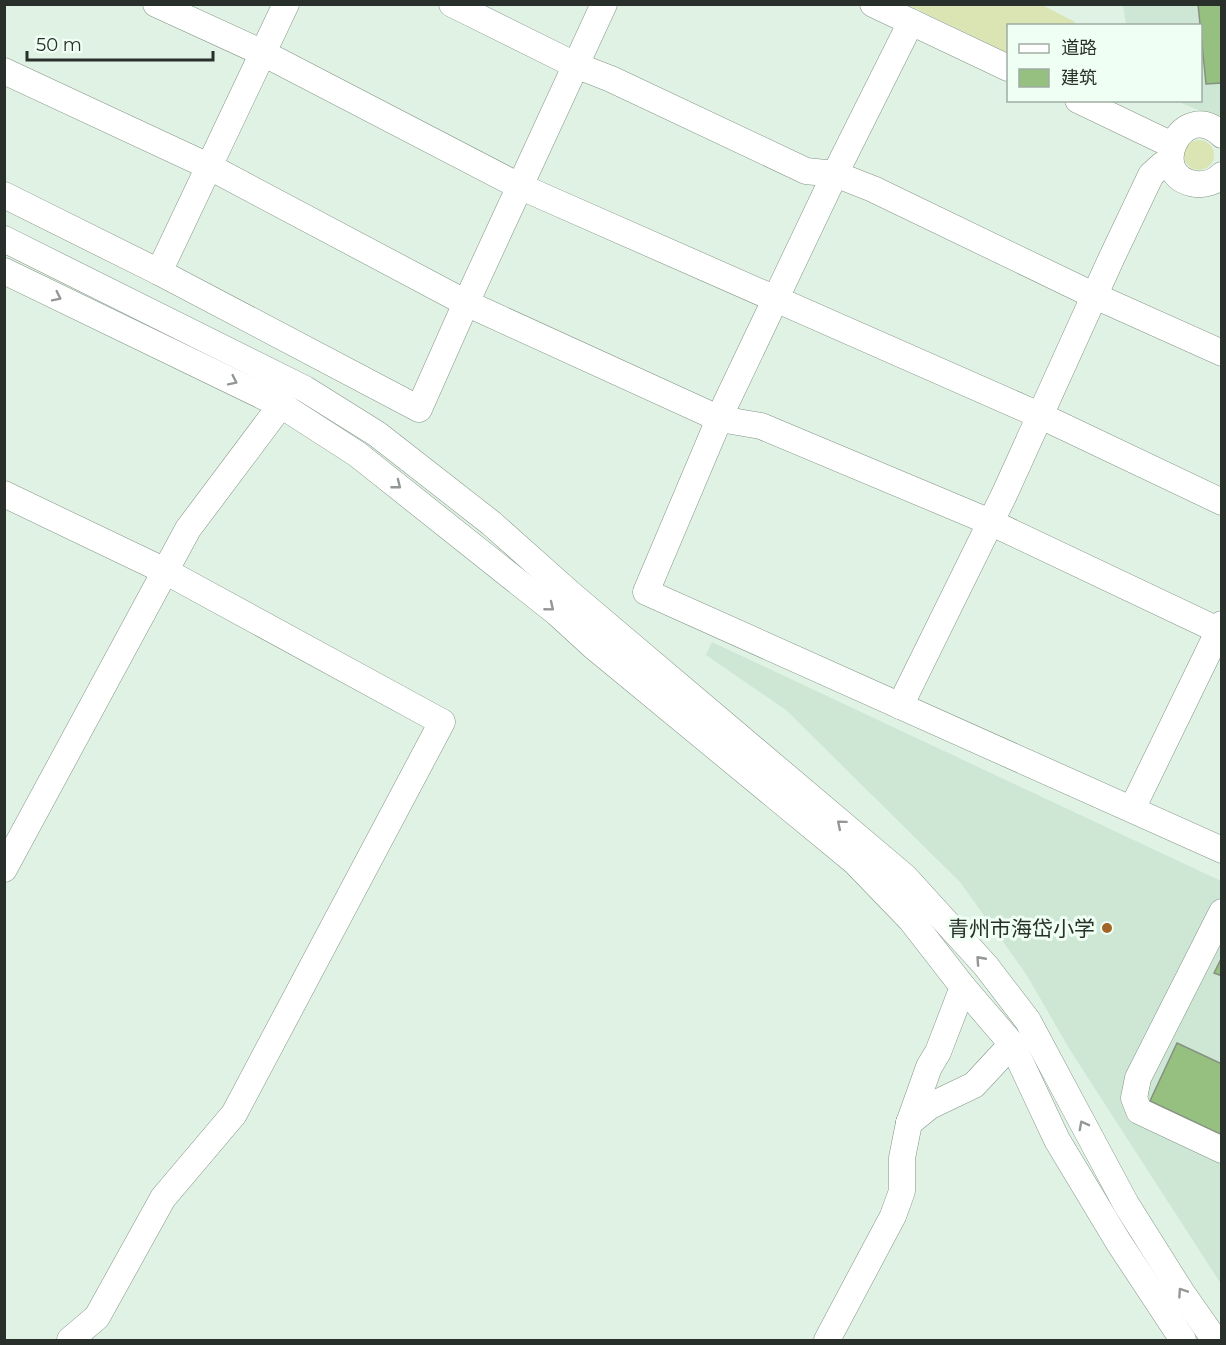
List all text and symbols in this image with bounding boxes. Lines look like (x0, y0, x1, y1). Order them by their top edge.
scale bar (27, 24, 213, 62)
legend (1007, 24, 1202, 102)
text: 50 m (36, 34, 82, 56)
text: 道路 (1061, 37, 1097, 59)
text: 建筑 (1061, 67, 1097, 89)
one-way arrow (51, 289, 62, 301)
one-way arrow (226, 374, 237, 386)
one-way arrow (390, 478, 401, 489)
one-way arrow (543, 599, 554, 610)
one-way arrow (837, 820, 848, 831)
place label: 青州市海岱小学 (948, 916, 1095, 941)
marker: 青州市海岱小学 (1100, 921, 1114, 935)
one-way arrow (976, 956, 987, 967)
one-way arrow (1079, 1120, 1090, 1131)
one-way arrow (1178, 1288, 1189, 1299)

